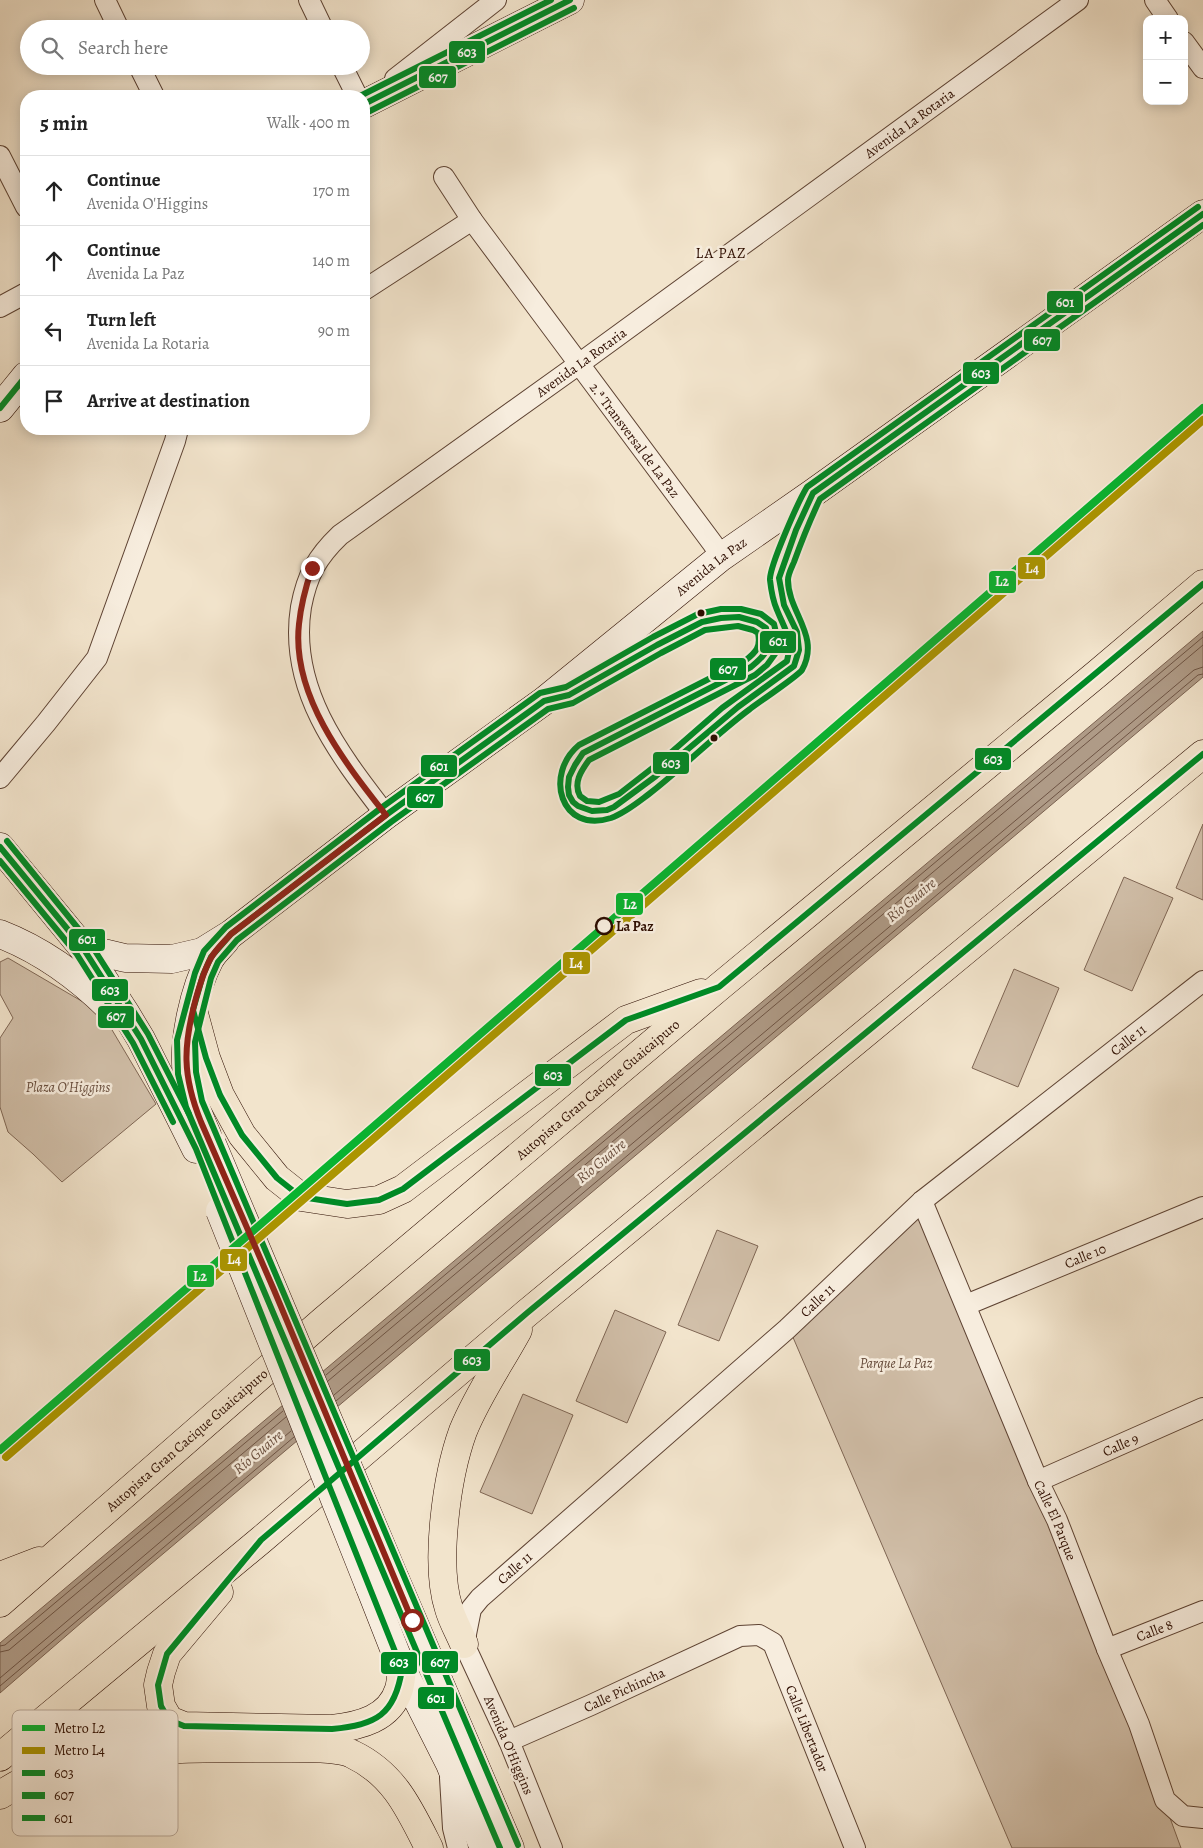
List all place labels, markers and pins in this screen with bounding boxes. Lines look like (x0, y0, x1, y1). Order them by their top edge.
unlabelled marker (696, 608, 706, 618)
unlabelled marker (709, 733, 719, 743)
marker: La Paz (595, 917, 613, 935)
place label: La Paz (616, 917, 654, 936)

